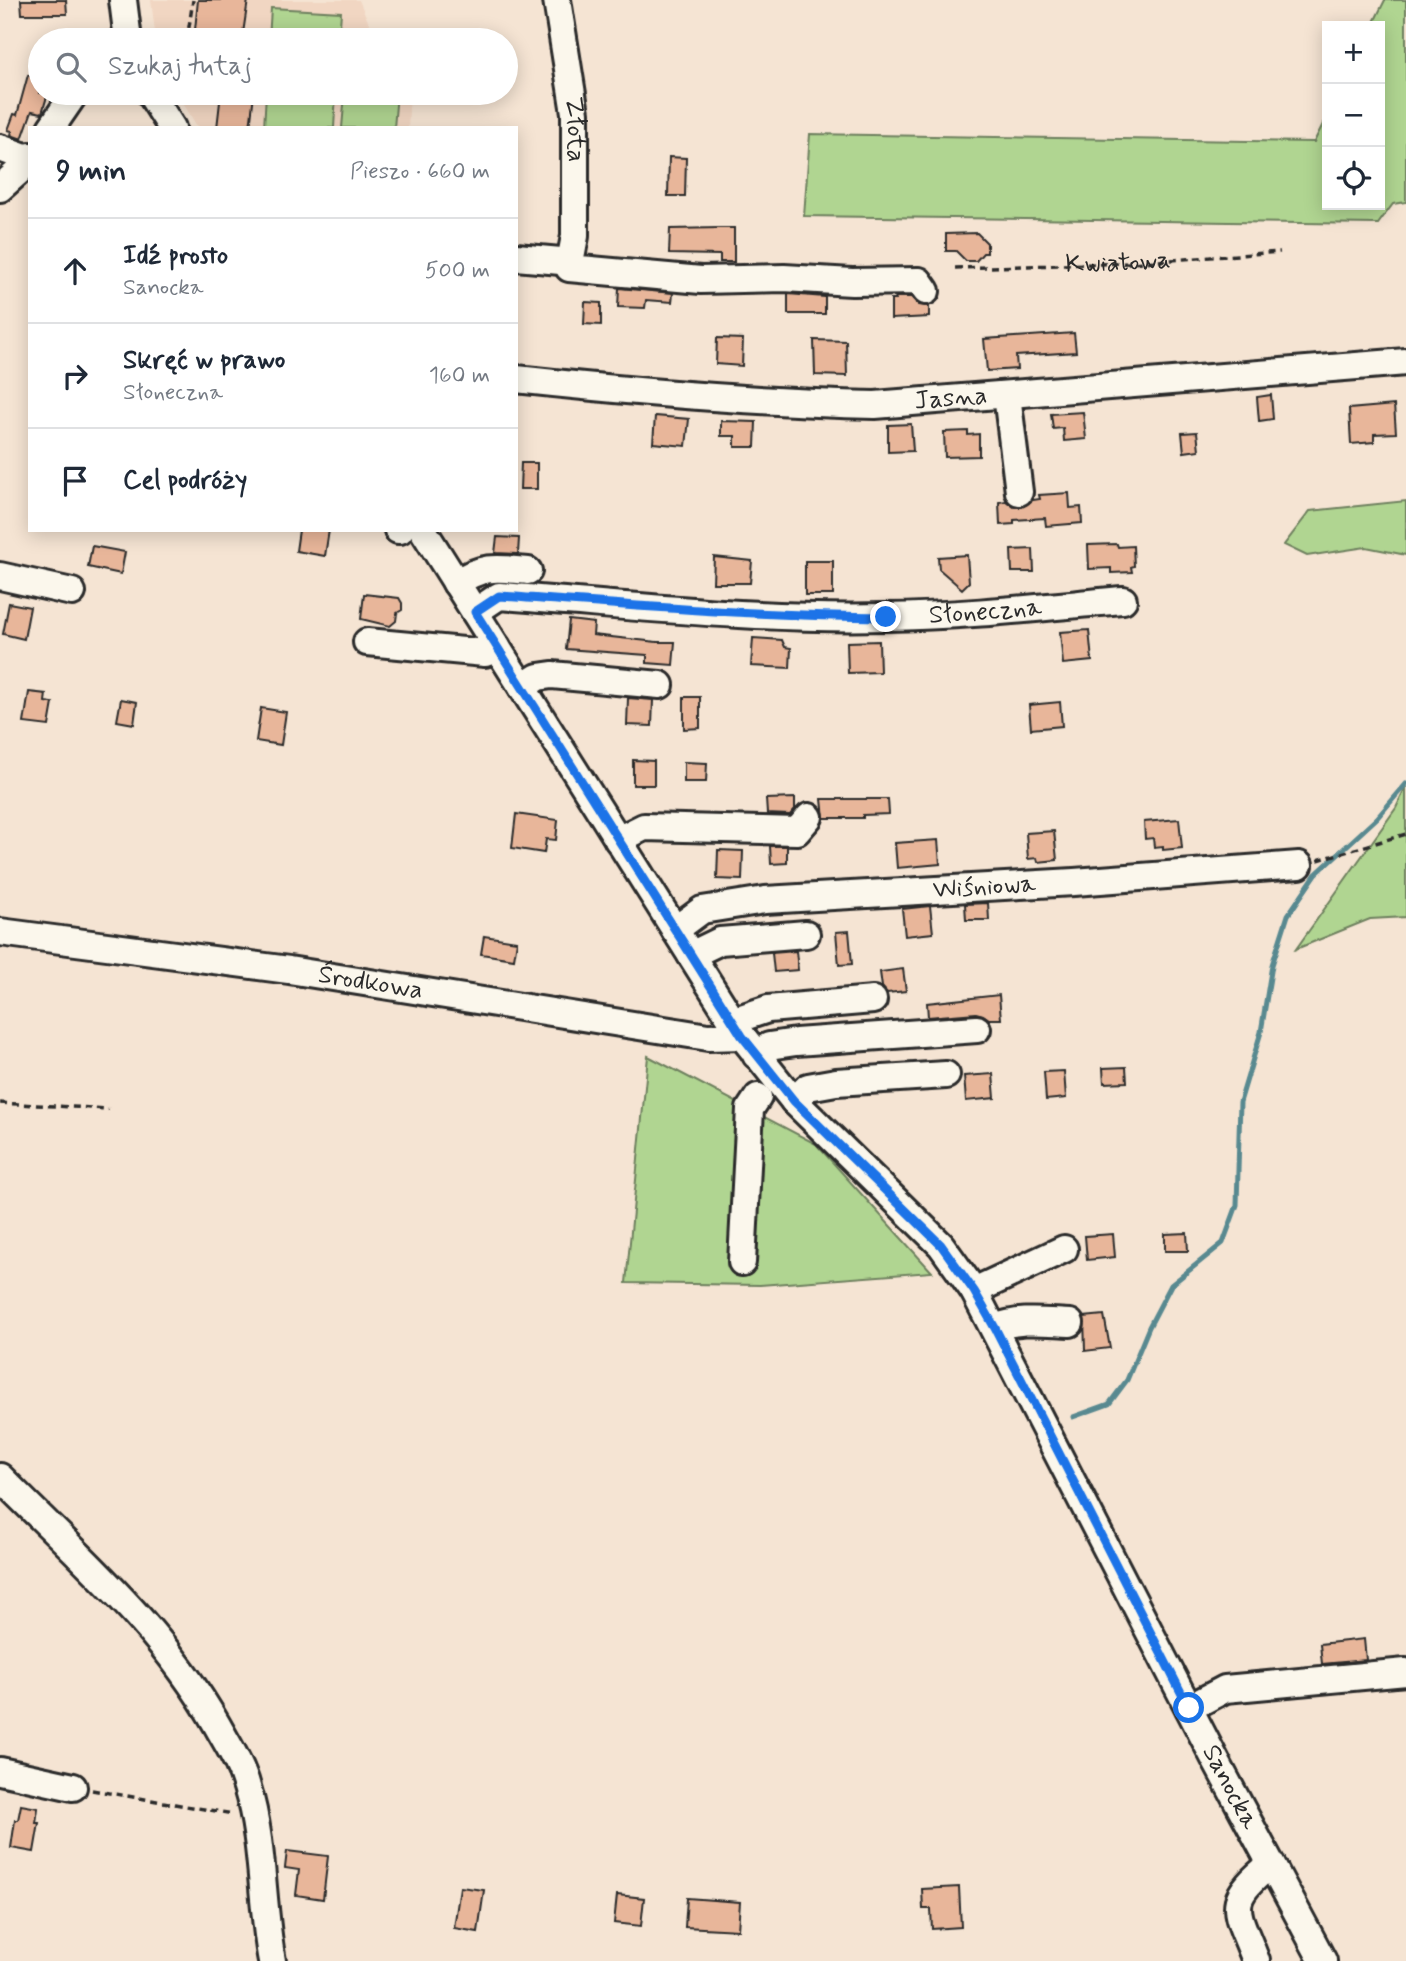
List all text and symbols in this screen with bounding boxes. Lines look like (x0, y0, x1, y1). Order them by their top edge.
map controls (1322, 21, 1385, 210)
button: + (1322, 21, 1385, 84)
search box (28, 28, 518, 105)
icon: search (52, 48, 90, 86)
text: Szukaj tutaj (108, 50, 252, 84)
button: − (1322, 84, 1385, 147)
street label: Złota (556, 94, 592, 162)
button: locate (1322, 147, 1385, 210)
text: 9 min (56, 152, 126, 191)
text: Pieszo · 660 m (350, 157, 490, 187)
text: Idź prosto (123, 239, 228, 273)
street label: Kwiatowa (1065, 243, 1172, 282)
icon: ahead (56, 252, 94, 290)
text: 500 m (425, 256, 490, 286)
text: Sanocka (123, 273, 204, 303)
text: Skręć w prawo (123, 344, 285, 378)
icon: right (56, 357, 94, 395)
text: 160 m (429, 361, 490, 391)
text: Słoneczna (123, 378, 223, 408)
street label: Jasna (913, 379, 988, 419)
icon: arrive (56, 462, 94, 500)
text: Cel podróży (123, 464, 247, 498)
street label: Słoneczna (928, 591, 1044, 633)
route end (870, 601, 901, 632)
street label: Wiśniowa (932, 867, 1037, 907)
street label: Środkowa (316, 957, 425, 1008)
route start (1173, 1692, 1204, 1723)
street label: Sanocka (1194, 1739, 1267, 1836)

